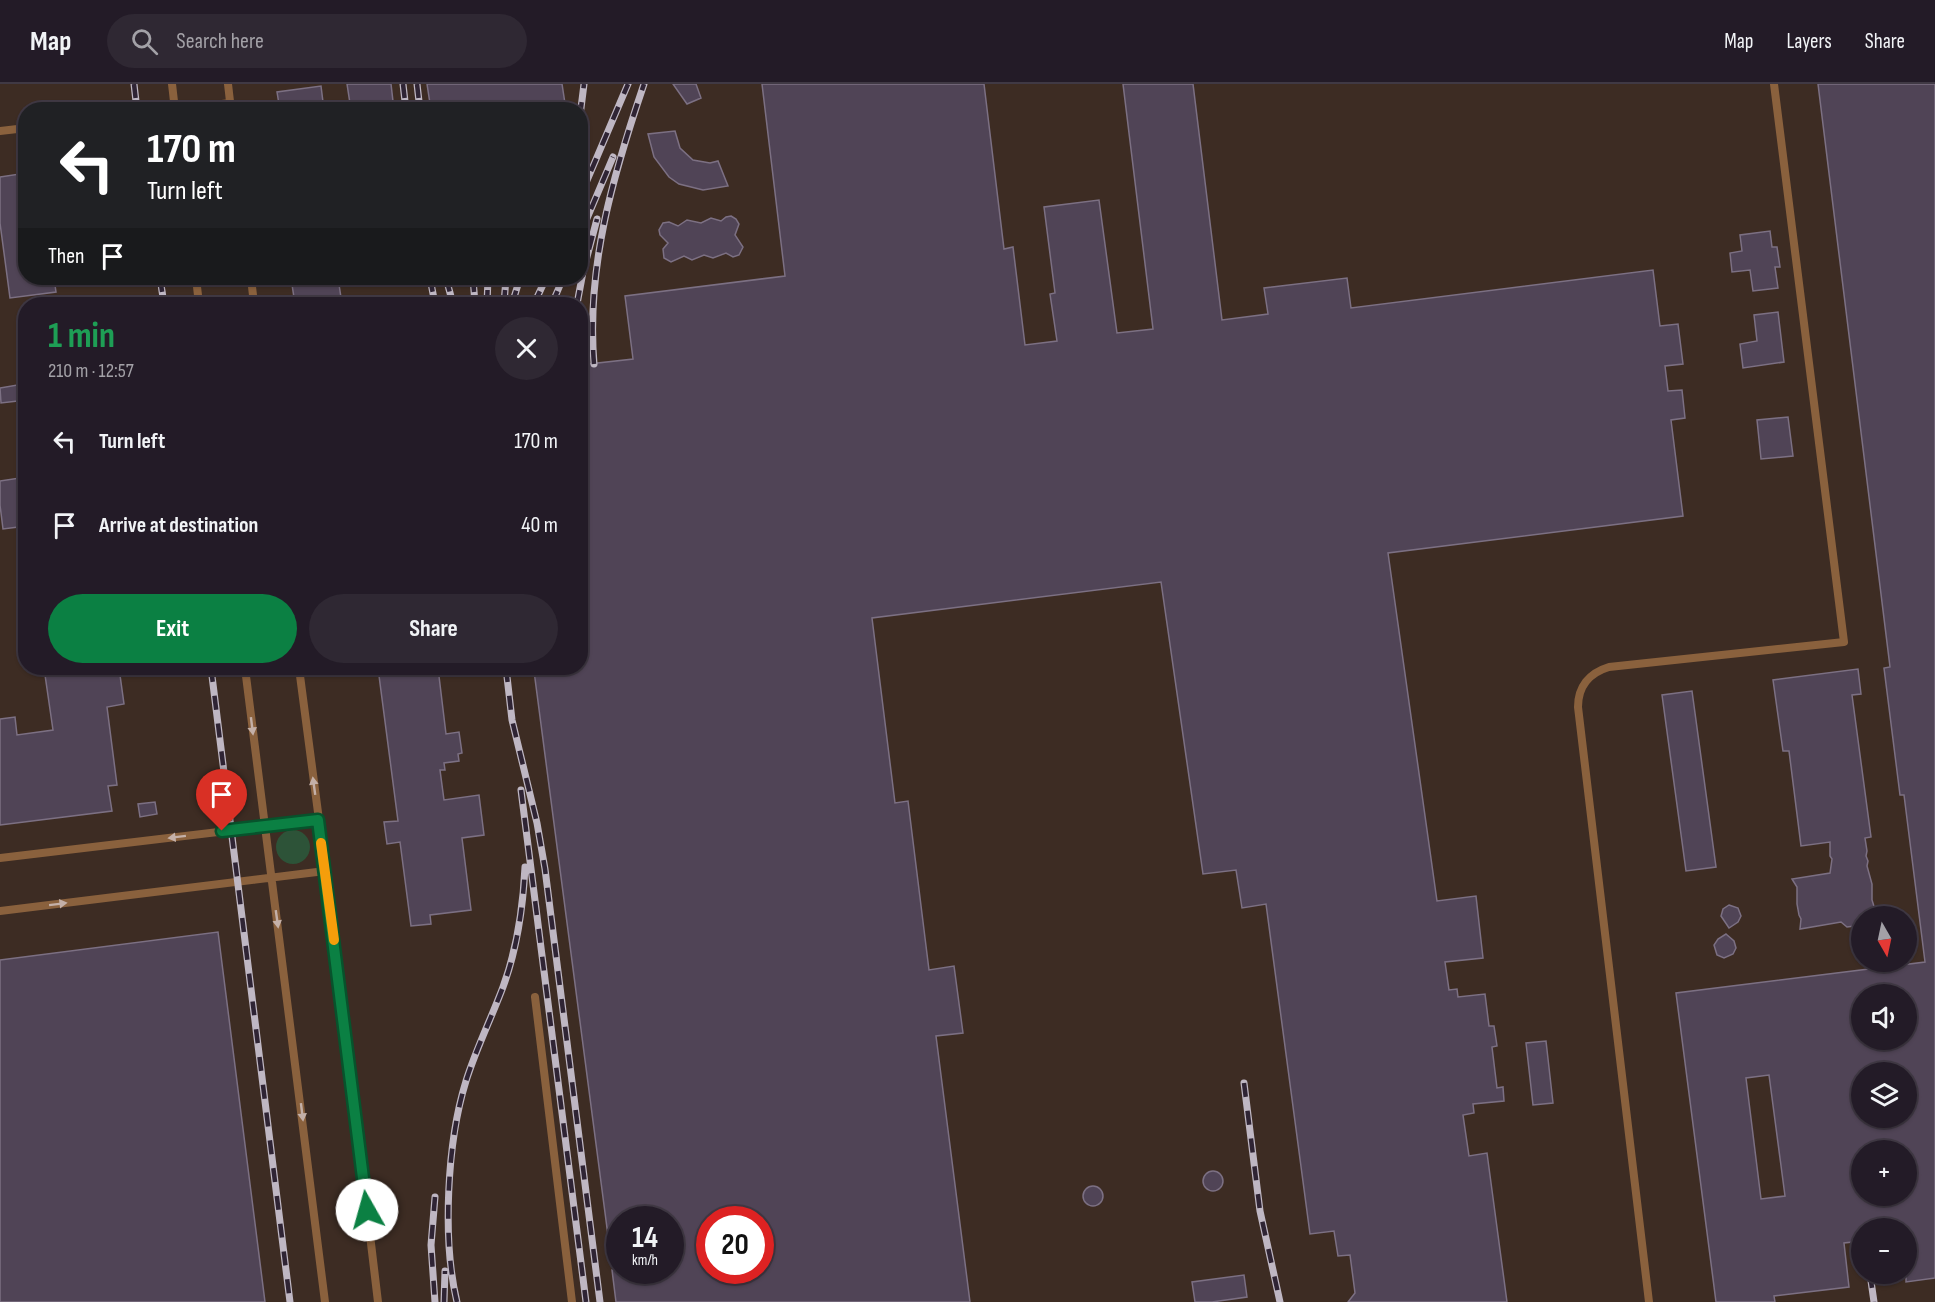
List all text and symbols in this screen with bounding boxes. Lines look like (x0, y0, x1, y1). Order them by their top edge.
search box (107, 14, 527, 68)
text: Map (30, 25, 71, 58)
icon: search (128, 25, 161, 58)
text: Search here (176, 28, 264, 55)
text: Map (1724, 29, 1753, 54)
text: Layers (1786, 29, 1832, 54)
text: Share (1865, 29, 1905, 54)
text: 170 m (147, 124, 236, 175)
icon: left (48, 126, 126, 204)
text: Turn left (147, 175, 223, 207)
icon: arrive (96, 240, 129, 273)
text: Then (48, 243, 84, 270)
text: 1 min (48, 315, 115, 358)
button: close (495, 317, 558, 380)
text: 210 m · 12:57 (48, 359, 134, 383)
icon: left (48, 425, 81, 458)
text: Turn left (99, 428, 165, 455)
text: 170 m (514, 428, 558, 455)
icon: arrive (48, 509, 81, 542)
text: Arrive at destination (99, 512, 258, 539)
text: 40 m (521, 512, 558, 539)
button: Exit (48, 594, 297, 663)
button: Share (309, 594, 558, 663)
one-way arrow (247, 716, 257, 735)
pin (196, 769, 247, 831)
one-way arrow (309, 776, 318, 795)
icon: arrive (205, 778, 238, 811)
one-way arrow (167, 832, 186, 841)
one-way arrow (49, 899, 68, 908)
north arrow (1851, 906, 1917, 972)
map controls (1851, 906, 1917, 1284)
one-way arrow (273, 909, 282, 928)
button: sound (1851, 984, 1917, 1050)
button: layers (1851, 1062, 1917, 1128)
one-way arrow (297, 1103, 306, 1122)
button: + (1851, 1140, 1917, 1206)
position arrow (335, 1178, 399, 1242)
speed limit sign: 20 (696, 1206, 774, 1284)
button: − (1851, 1218, 1917, 1284)
text: 14 (632, 1220, 658, 1256)
text: km/h (632, 1251, 658, 1270)

